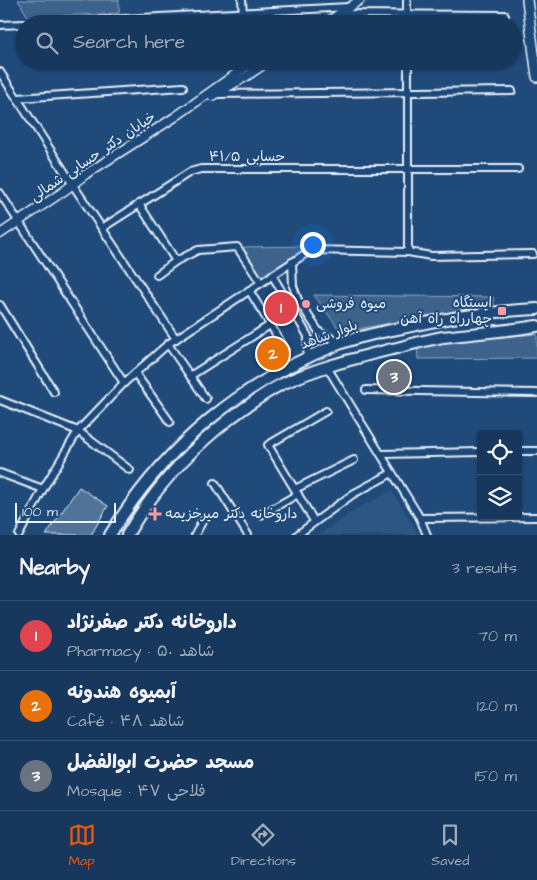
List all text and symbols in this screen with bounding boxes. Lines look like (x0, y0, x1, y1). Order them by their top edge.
search box (15, 15, 522, 70)
icon: search (33, 29, 61, 57)
text: Search here (73, 29, 185, 56)
street label: خیابان دکتر حسابی شمالی (26, 107, 160, 207)
street label: حسابی ۴۱/۵ (209, 147, 285, 167)
your location (300, 232, 326, 258)
pin: 1 (265, 289, 297, 327)
place label: ایستگاه چهارراه راه آهن (400, 293, 492, 329)
place label: میوه فروشی (316, 294, 386, 314)
marker: میوه فروشی (300, 298, 312, 310)
marker: ایستگاه چهارراه راه آهن (496, 305, 508, 317)
street label: بلوار شاهد (297, 315, 361, 355)
pin: 2 (257, 335, 289, 373)
pin: 3 (378, 358, 410, 396)
map controls (477, 430, 522, 520)
button: locate (477, 430, 522, 475)
button: layers (477, 475, 522, 520)
scale bar (15, 500, 116, 523)
text: 100 m (22, 502, 58, 522)
place label: داروخانه دکتر میرخزیمه (165, 504, 298, 524)
marker: داروخانه دکتر میرخزیمه (149, 508, 161, 520)
text: Nearby (20, 553, 90, 582)
text: 3 results (452, 557, 517, 579)
text: داروخانه دکتر صفرنژاد (67, 609, 237, 636)
text: 1 (35, 625, 37, 647)
text: 70 m (478, 625, 517, 647)
text: Pharmacy · شاهد ۵۰ (67, 640, 214, 662)
text: آبمیوه هندونه (67, 679, 176, 706)
text: 2 (31, 695, 41, 717)
text: 120 m (477, 695, 517, 717)
text: Café · شاهد ۴۸ (67, 710, 184, 732)
text: مسجد حضرت ابوالفضل (67, 749, 254, 776)
text: 3 (32, 765, 40, 787)
text: 150 m (475, 765, 517, 787)
text: Mosque · فلاحی ۴۷ (67, 780, 206, 802)
tab: Map (68, 821, 96, 871)
tab: Directions (231, 821, 296, 871)
tab: Saved (431, 821, 469, 871)

